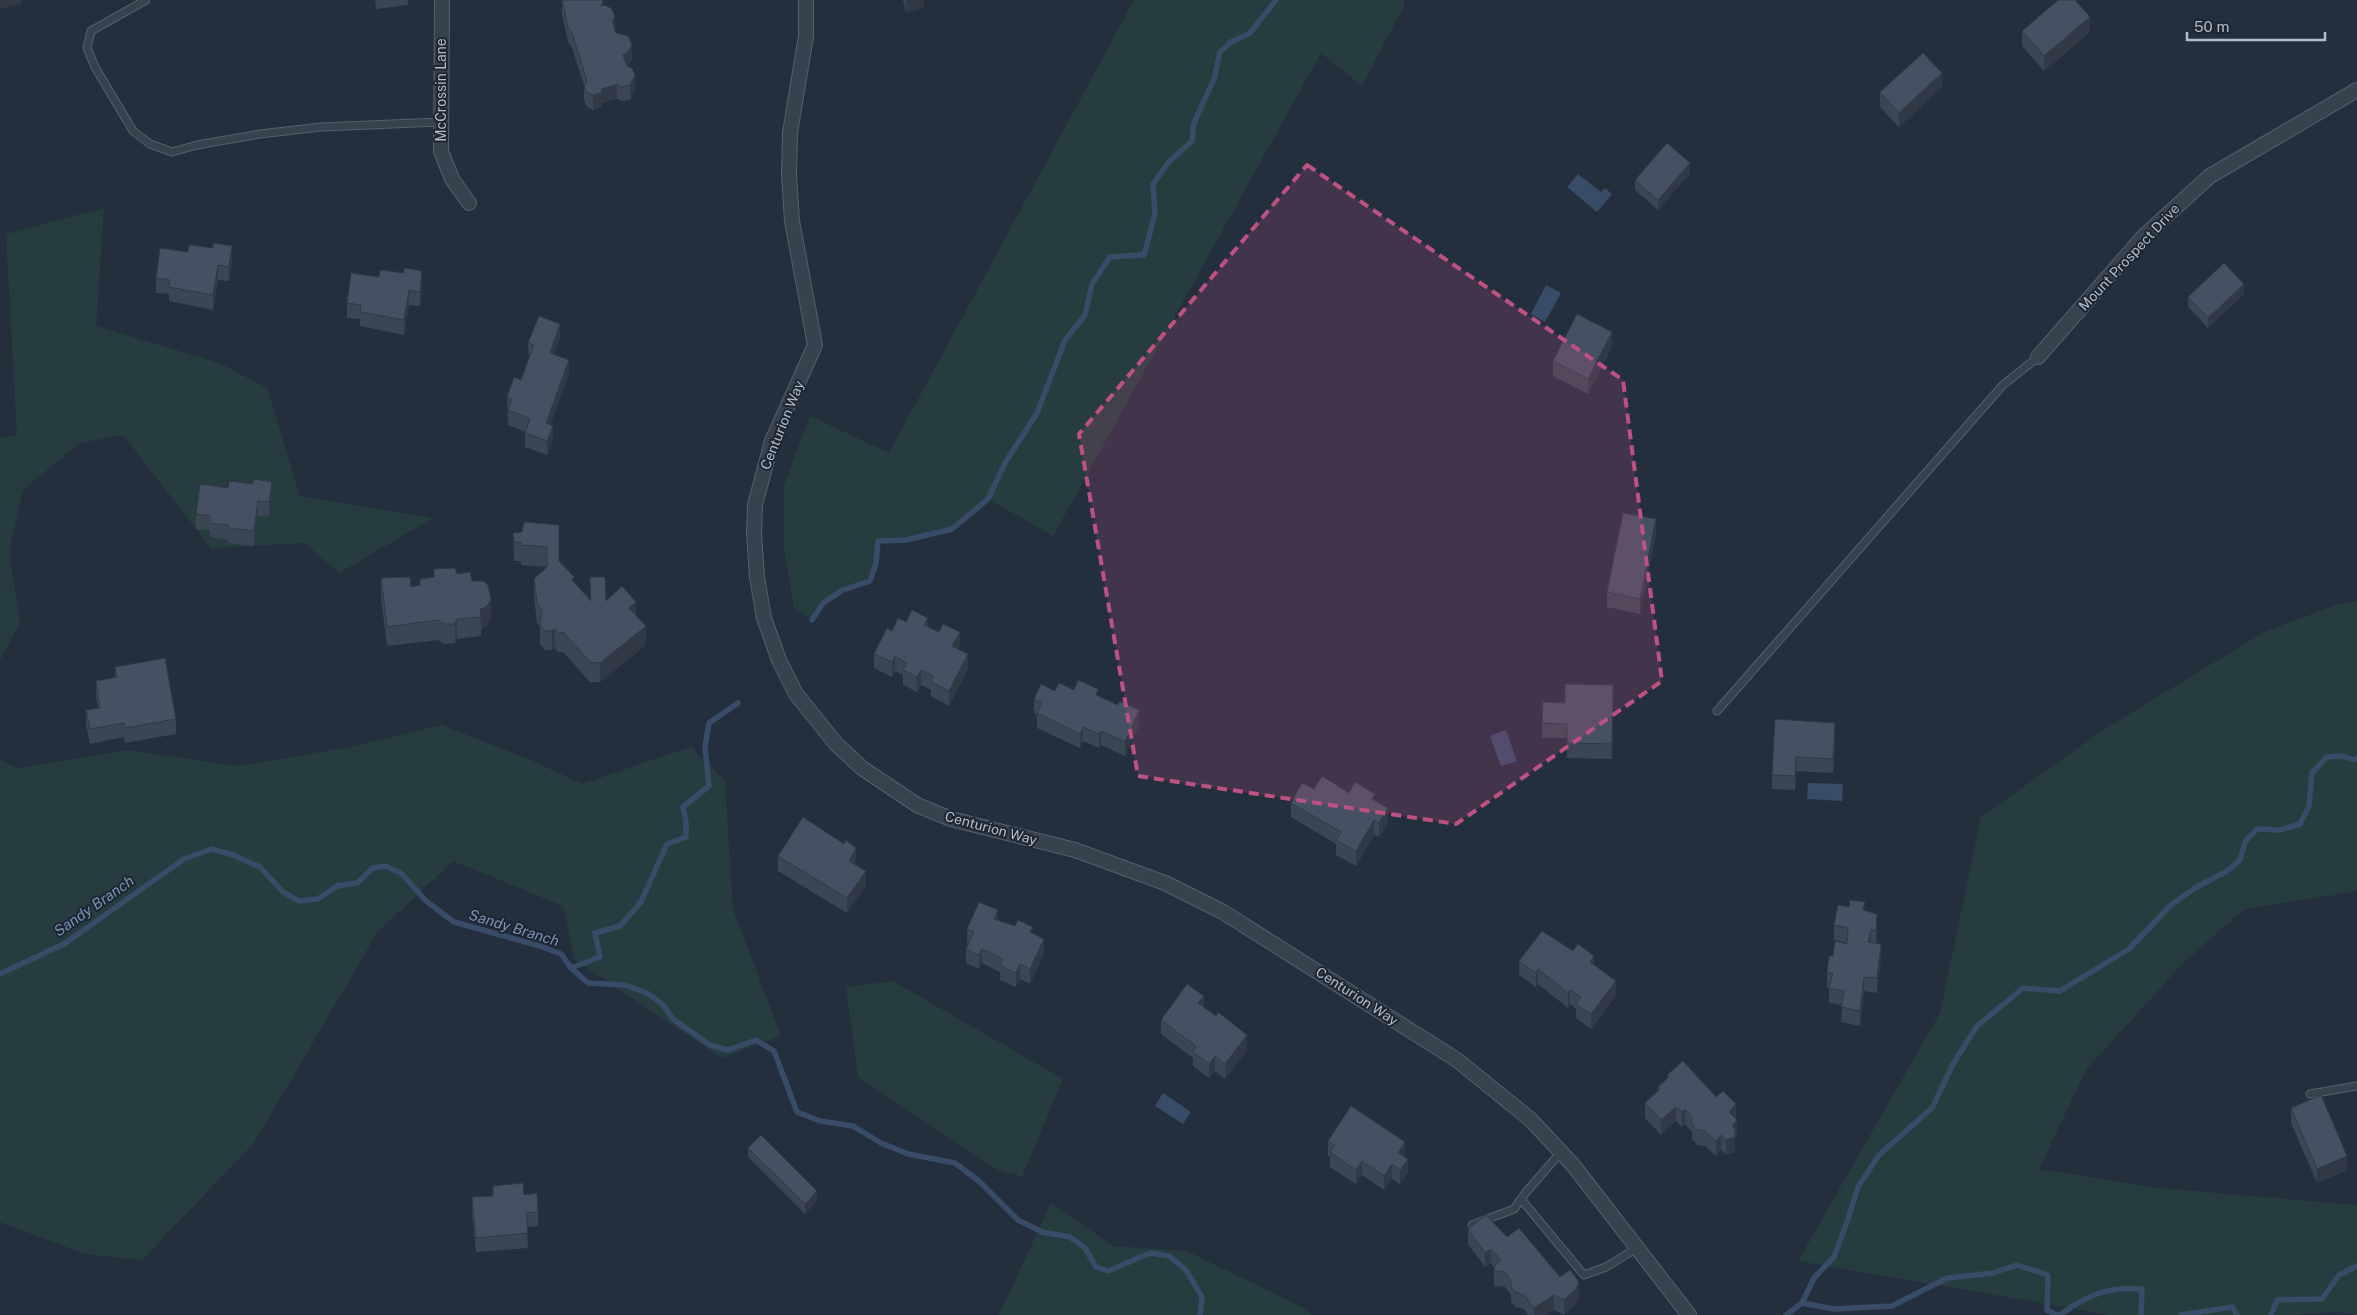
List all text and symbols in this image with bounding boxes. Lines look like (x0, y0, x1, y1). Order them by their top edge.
scale bar (2187, 10, 2324, 42)
text: 50 m (2194, 18, 2229, 35)
street label: McCrossin Lane (433, 38, 449, 142)
street label: Mount Prospect Drive (2075, 200, 2183, 314)
street label: Centurion Way (757, 378, 807, 472)
street label: Centurion Way (943, 808, 1039, 848)
water label: Sandy Branch (50, 872, 137, 939)
water label: Sandy Branch (467, 906, 561, 949)
street label: Centurion Way (1313, 964, 1401, 1029)

